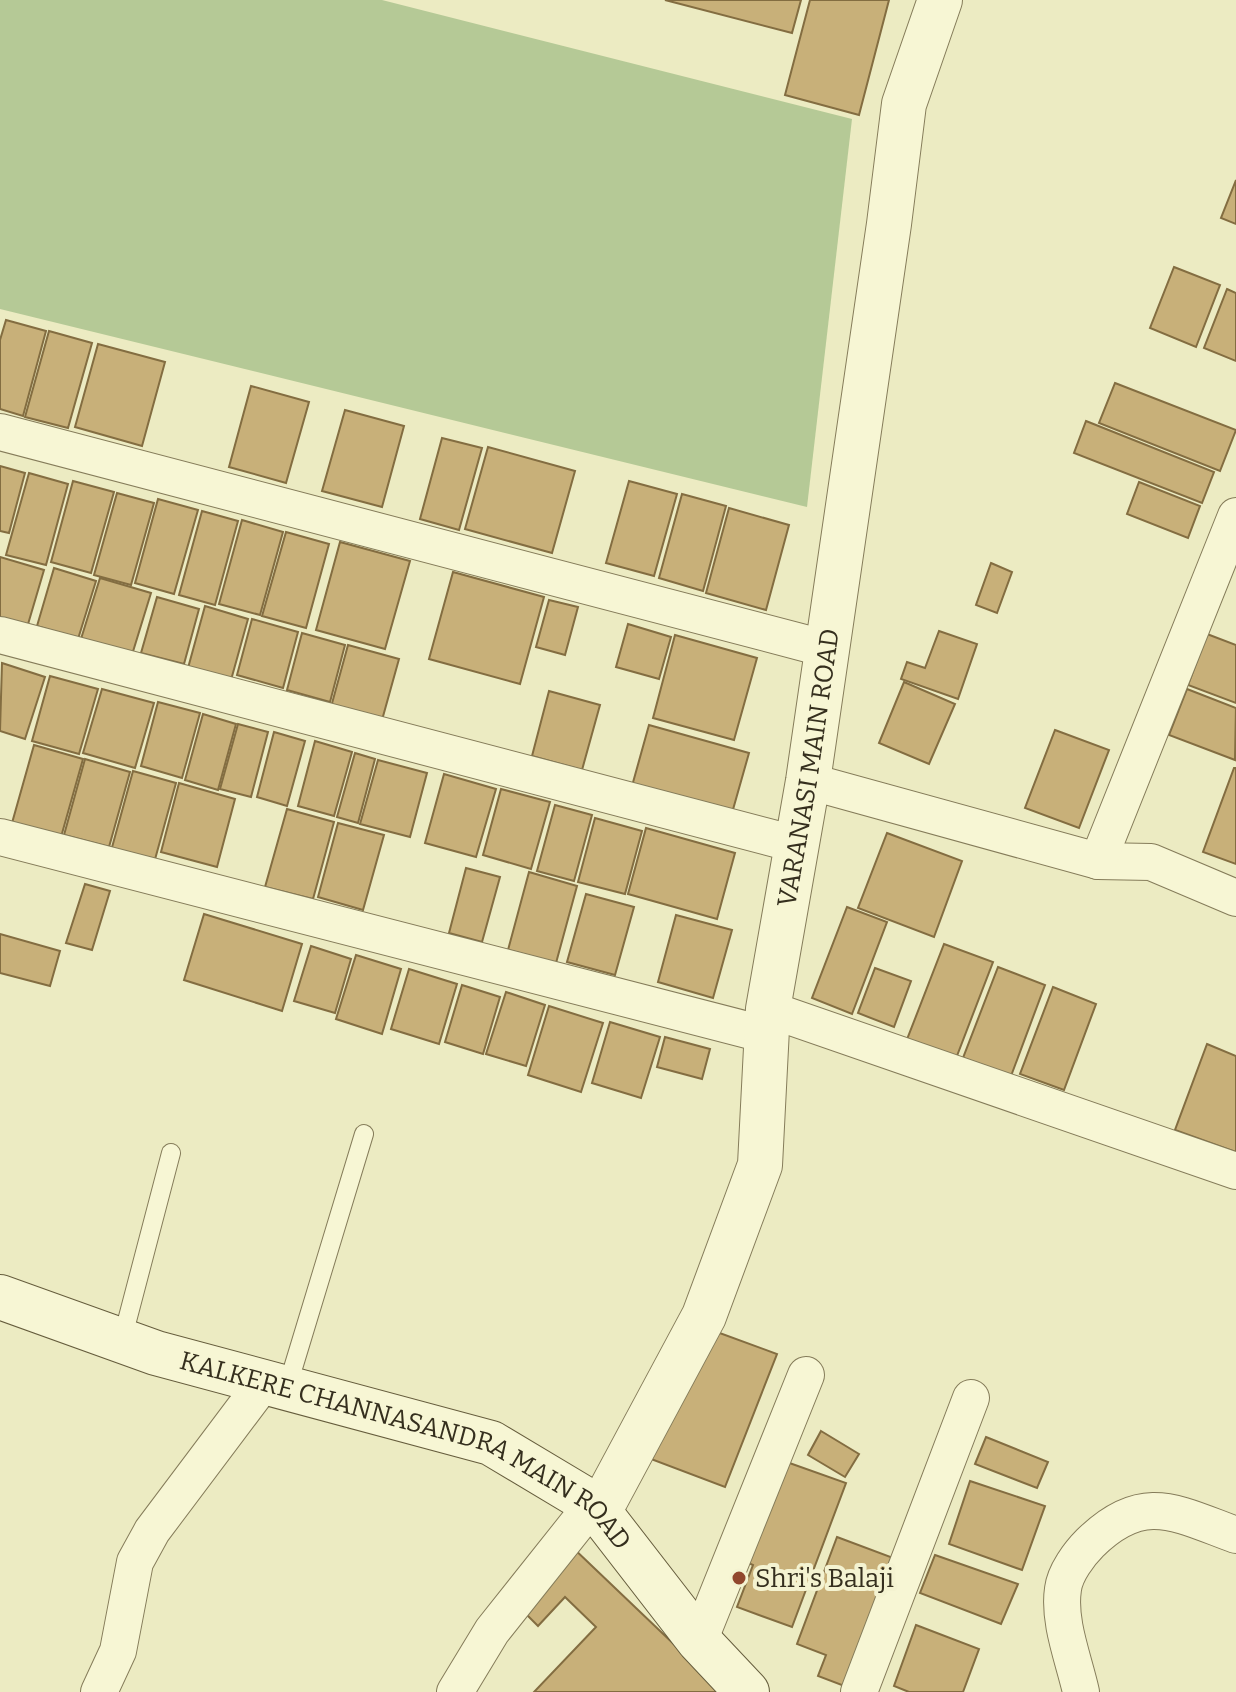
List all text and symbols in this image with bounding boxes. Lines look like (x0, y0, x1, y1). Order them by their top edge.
street label: VARANASI MAIN ROAD (771, 627, 846, 909)
street label: KALKERE CHANNASANDRA MAIN ROAD (177, 1345, 637, 1556)
place label: Shri's Balaji (755, 1563, 894, 1594)
marker: Shri's Balaji (730, 1569, 748, 1587)

